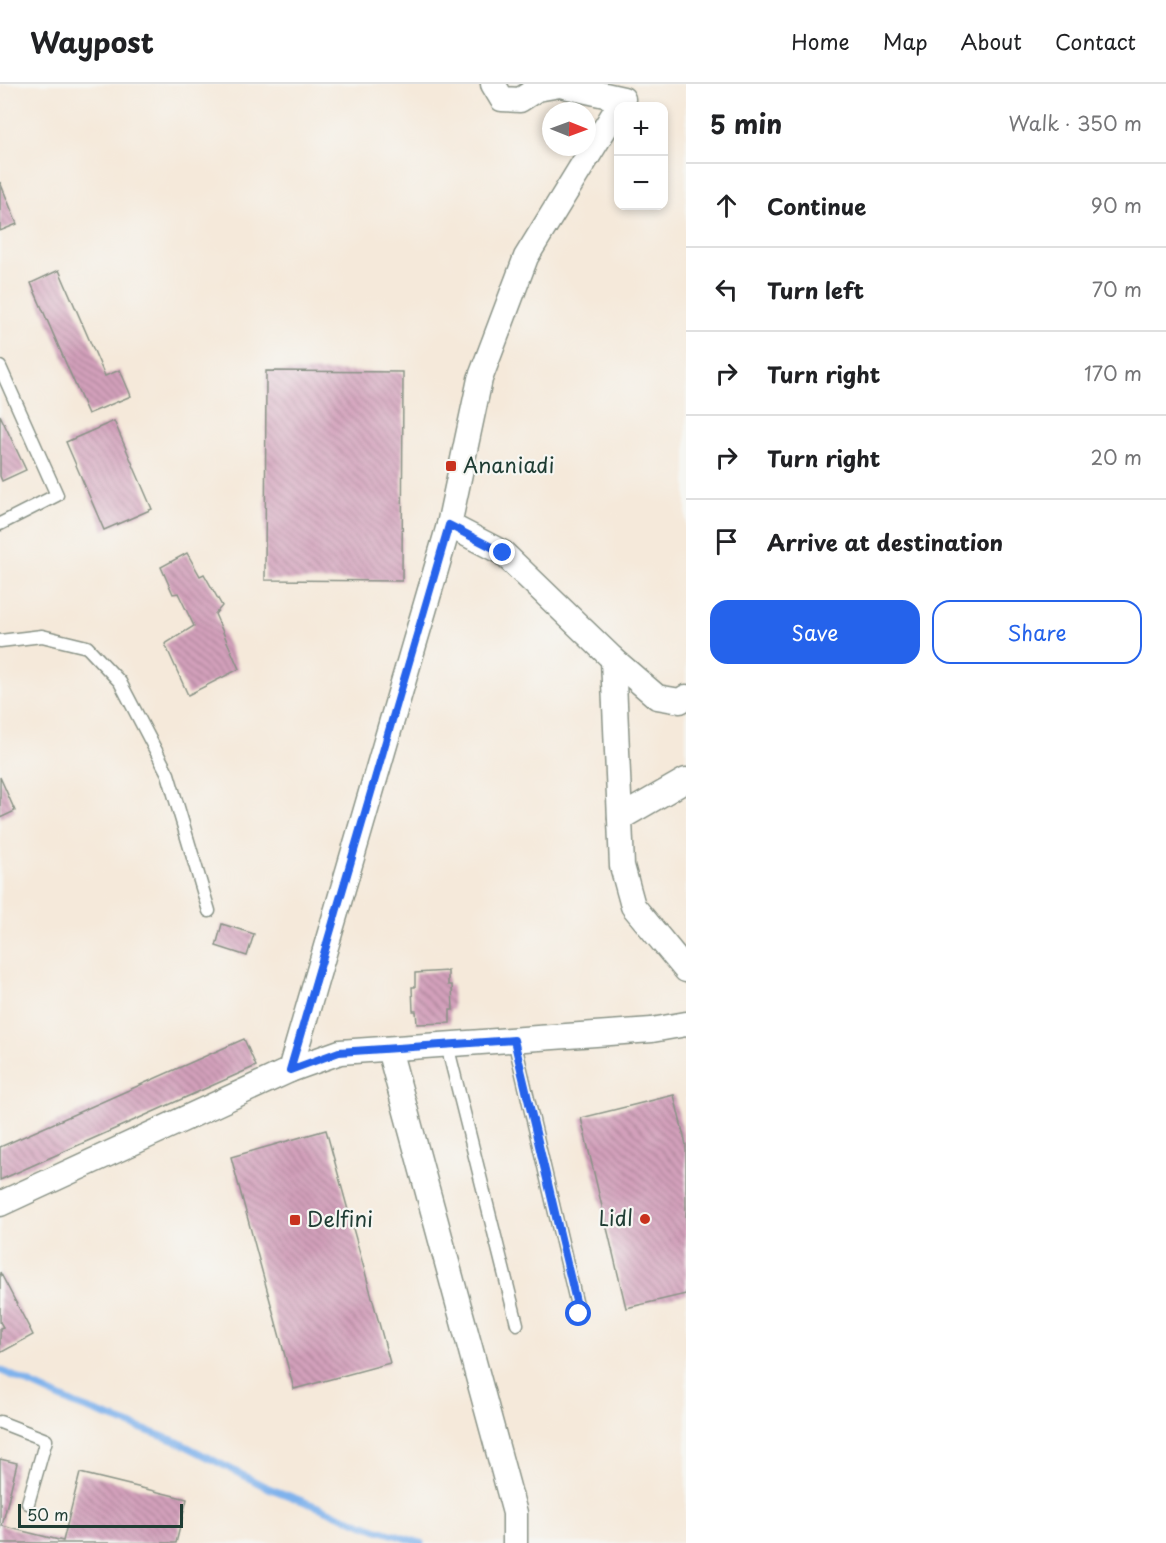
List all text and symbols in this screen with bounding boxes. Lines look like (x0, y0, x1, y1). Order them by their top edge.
text: Waypost (30, 20, 154, 63)
text: Home (791, 25, 850, 57)
text: Map (883, 25, 928, 57)
text: About (961, 25, 1022, 57)
text: Contact (1055, 25, 1136, 57)
north arrow (542, 102, 596, 156)
map controls (614, 102, 668, 210)
button: + (614, 102, 668, 156)
text: 5 min (710, 104, 782, 143)
text: Walk · 350 m (1009, 108, 1142, 138)
button: − (614, 156, 668, 210)
icon: ahead (710, 189, 743, 222)
text: Continue (767, 189, 866, 222)
text: 90 m (1091, 190, 1142, 220)
icon: left (710, 273, 743, 306)
text: Turn left (767, 273, 864, 306)
text: 70 m (1092, 274, 1142, 304)
icon: right (710, 357, 743, 390)
text: Turn right (767, 357, 880, 390)
text: 170 m (1084, 358, 1142, 388)
icon: right (710, 441, 743, 474)
text: Turn right (767, 441, 880, 474)
text: 20 m (1090, 442, 1142, 472)
place label: Ananiadi (463, 448, 555, 480)
marker: Ananiadi (444, 459, 458, 473)
icon: arrive (710, 525, 743, 558)
text: Arrive at destination (767, 525, 1003, 558)
route end (489, 539, 515, 565)
button: Save (710, 600, 920, 664)
button: Share (932, 600, 1142, 664)
place label: Lidl (598, 1201, 633, 1233)
place label: Delfini (307, 1202, 373, 1234)
marker: Lidl (638, 1212, 652, 1226)
marker: Delfini (288, 1213, 302, 1227)
route start (565, 1300, 591, 1326)
scale bar (18, 1501, 183, 1528)
text: 50 m (27, 1502, 68, 1526)

